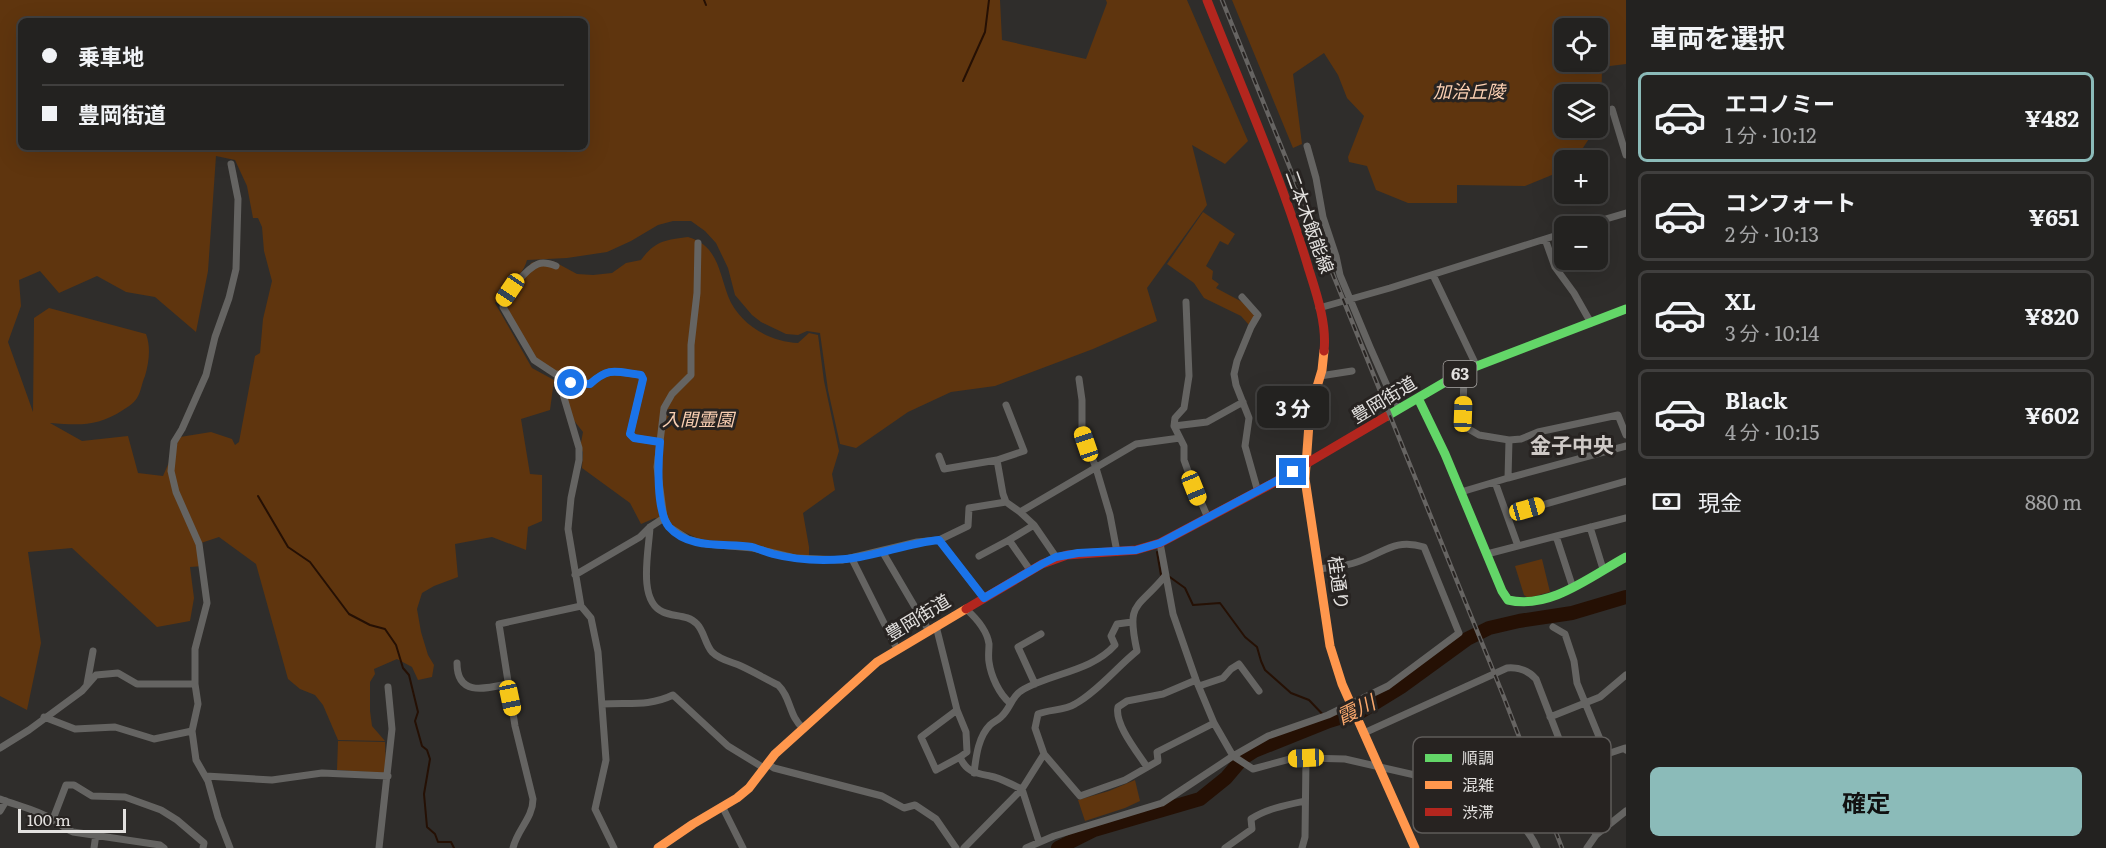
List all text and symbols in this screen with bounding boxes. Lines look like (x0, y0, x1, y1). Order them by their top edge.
text: 車両を選択 (1650, 16, 1785, 56)
map controls (1554, 18, 1608, 270)
button: locate (1554, 18, 1608, 72)
text: 乗車地 (78, 39, 144, 72)
park label: 加治丘陵 (1433, 77, 1507, 104)
button: layers (1554, 84, 1608, 138)
text: エコノミー (1725, 86, 1835, 119)
icon: car (1653, 90, 1707, 144)
text: 豊岡街道 (78, 97, 166, 130)
text: ¥482 (2025, 101, 2079, 134)
text: 1 分 · 10:12 (1725, 119, 1816, 149)
button: + (1554, 150, 1608, 204)
street label: 二本木飯能線 (1279, 166, 1342, 277)
text: コンフォート (1725, 185, 1856, 218)
icon: car (1653, 189, 1707, 243)
text: ¥651 (2029, 200, 2079, 233)
button: − (1554, 216, 1608, 270)
text: 2 分 · 10:13 (1725, 218, 1819, 248)
car (492, 270, 528, 310)
text: XL (1725, 284, 1756, 317)
icon: car (1653, 288, 1707, 342)
text: ¥820 (2024, 299, 2079, 332)
text: 3 分 · 10:14 (1725, 317, 1819, 347)
road number: 63 (1444, 361, 1476, 387)
route start (557, 369, 584, 396)
street label: 豊岡街道 (1345, 369, 1421, 429)
text: Black (1725, 383, 1787, 416)
callout: 3 分 (1257, 385, 1329, 427)
icon: car (1653, 387, 1707, 441)
text: 3 分 (1275, 392, 1311, 422)
car (1453, 396, 1473, 432)
text: ¥602 (2025, 398, 2079, 431)
park label: 入間霊園 (662, 405, 737, 432)
text: 4 分 · 10:15 (1725, 416, 1819, 446)
car (1072, 424, 1100, 464)
district label: 金子中央 (1530, 428, 1614, 459)
route end (1279, 458, 1306, 485)
car (1179, 468, 1209, 508)
icon: cash (1650, 485, 1683, 518)
text: 現金 (1698, 485, 1742, 518)
text: 880 m (2025, 486, 2082, 516)
car (1507, 495, 1547, 523)
street label: 桂通り (1322, 554, 1357, 611)
street label: 豊岡街道 (879, 587, 955, 647)
car (497, 679, 523, 717)
water label: 霞川 (1331, 685, 1381, 730)
legend (1413, 737, 1611, 833)
text: 順調 (1462, 745, 1494, 769)
car (1288, 748, 1324, 768)
button: 確定 (1650, 767, 2082, 836)
text: 混雑 (1462, 772, 1494, 796)
text: 渋滞 (1462, 799, 1494, 823)
scale bar (18, 806, 126, 834)
text: 100 m (27, 807, 71, 831)

